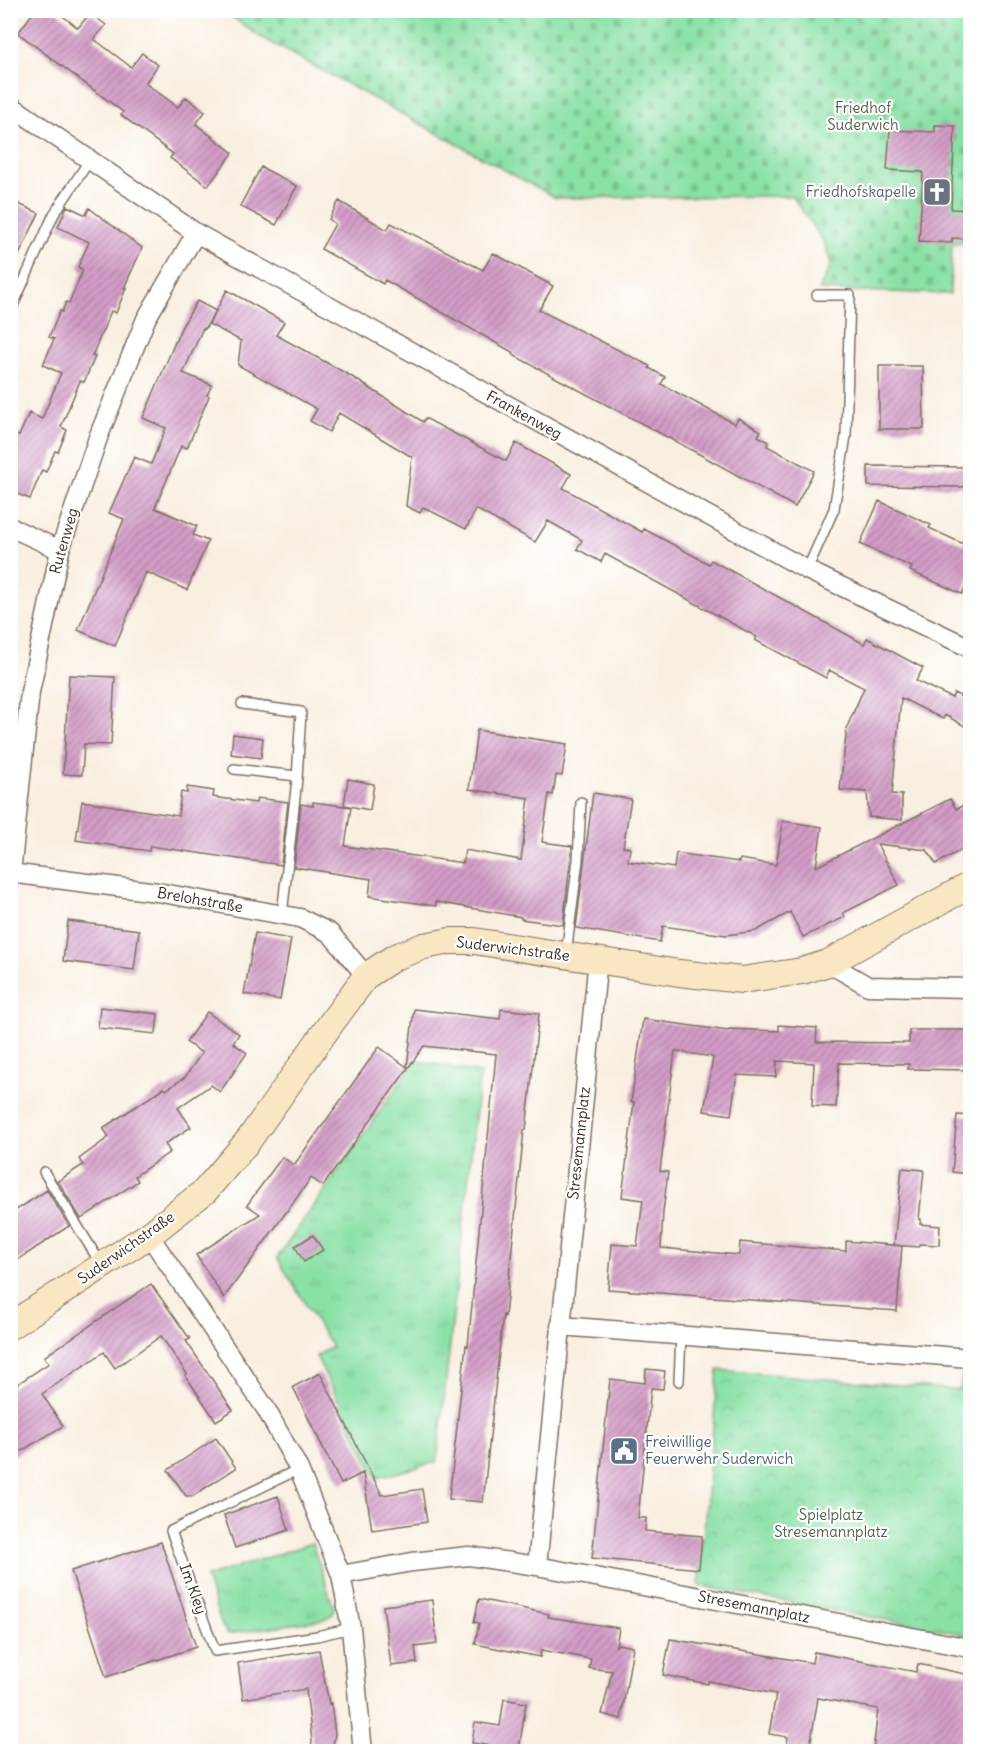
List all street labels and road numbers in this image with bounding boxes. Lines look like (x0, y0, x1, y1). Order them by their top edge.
street label: Frankenweg (483, 386, 565, 443)
street label: Rutenweg (45, 506, 82, 576)
street label: Brelohstraße (156, 883, 244, 916)
street label: Suderwichstraße (455, 932, 571, 965)
street label: Stresemannplatz (563, 1085, 594, 1200)
street label: Suderwichstraße (74, 1207, 178, 1288)
street label: Im Kley (176, 1561, 211, 1617)
street label: Stresemannplatz (697, 1586, 812, 1627)

